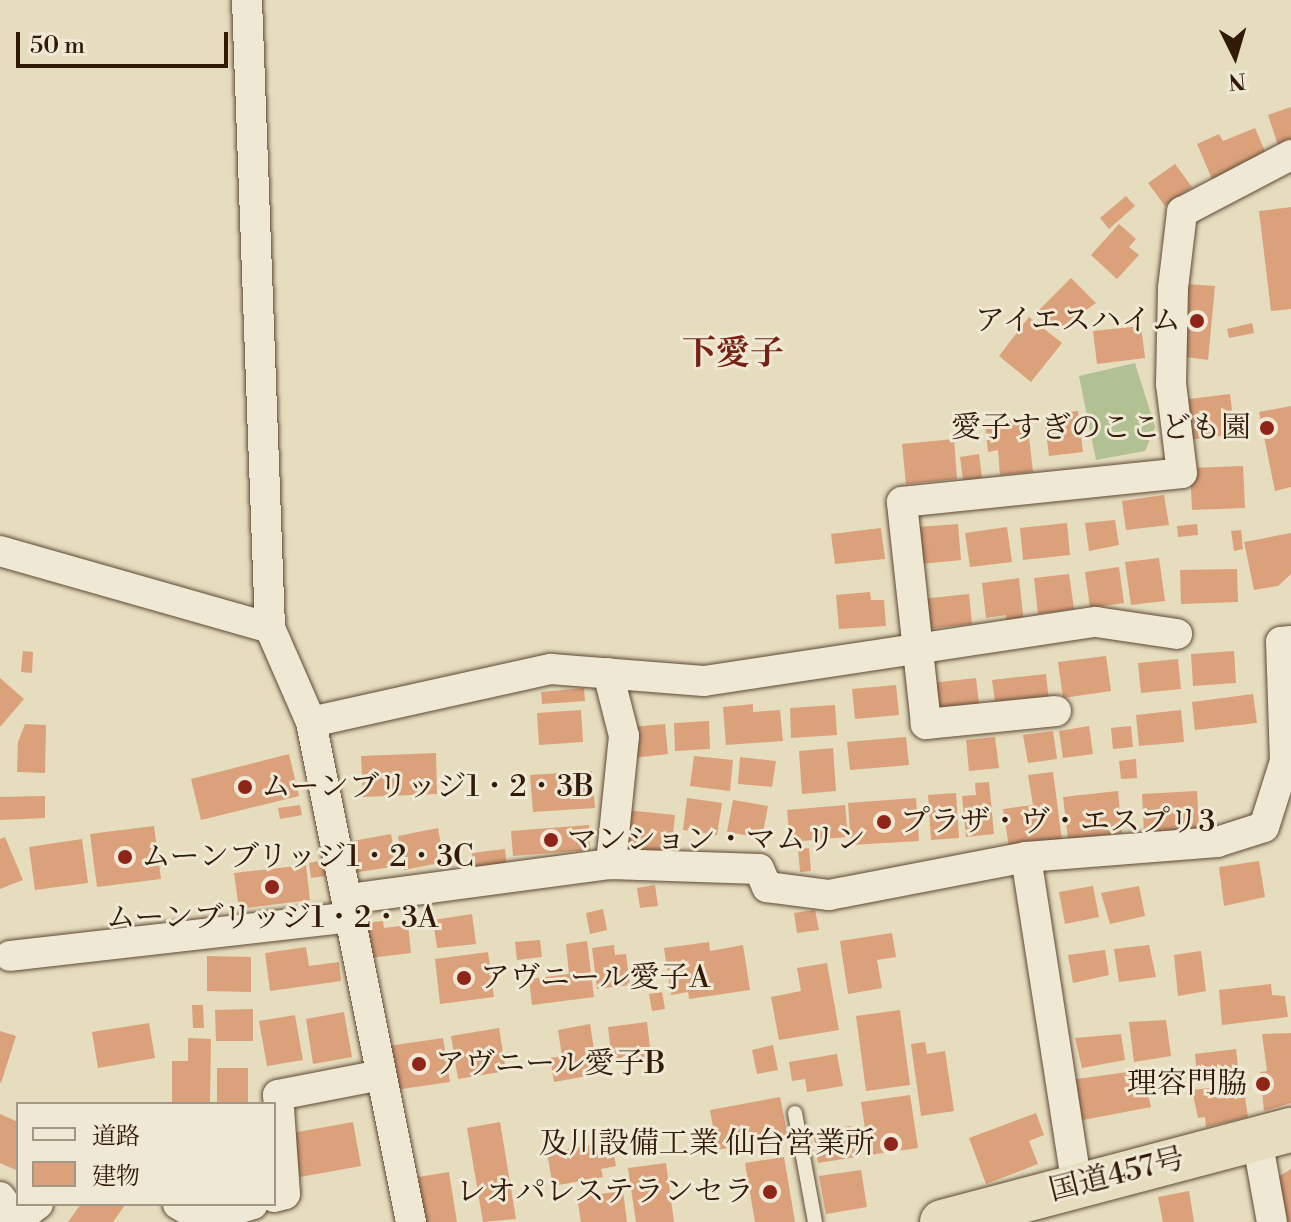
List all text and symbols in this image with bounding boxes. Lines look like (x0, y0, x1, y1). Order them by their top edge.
scale bar (20, 16, 232, 66)
north arrow (1195, 16, 1275, 96)
text: 50 m (30, 31, 85, 61)
text: N (1227, 66, 1247, 95)
place label: アイエスハイム (971, 303, 1181, 339)
marker: アイエスハイム (1188, 312, 1206, 330)
district label: 下愛子 (682, 335, 784, 375)
place label: 愛子すぎのここども園 (951, 410, 1251, 446)
marker: 愛子すぎのここども園 (1258, 419, 1276, 437)
place label: ムーンブリッジ1・2・3B (261, 769, 597, 805)
marker: ムーンブリッジ1・2・3B (236, 778, 254, 796)
place label: プラザ・ヴ・エスプリ3 (900, 804, 1217, 840)
marker: プラザ・ヴ・エスプリ3 (875, 813, 893, 831)
place label: マンション・マムリン (567, 822, 867, 858)
marker: マンション・マムリン (542, 831, 560, 849)
place label: ムーンブリッジ1・2・3C (141, 839, 477, 875)
marker: ムーンブリッジ1・2・3C (116, 848, 134, 866)
marker: ムーンブリッジ1・2・3A (263, 878, 281, 896)
place label: ムーンブリッジ1・2・3A (104, 900, 440, 936)
place label: アヴニール愛子A (480, 960, 711, 996)
marker: アヴニール愛子A (455, 969, 473, 987)
place label: アヴニール愛子B (435, 1046, 666, 1082)
marker: アヴニール愛子B (410, 1055, 428, 1073)
place label: 理容門脇 (1127, 1066, 1247, 1102)
marker: 理容門脇 (1254, 1075, 1272, 1093)
legend (16, 1102, 276, 1206)
text: 道路 (92, 1122, 140, 1152)
place label: 及川設備工業 仙台営業所 (539, 1126, 875, 1162)
marker: 及川設備工業 仙台営業所 (882, 1135, 900, 1153)
street label: 国道457号 (1045, 1141, 1189, 1209)
text: 建物 (92, 1162, 140, 1192)
place label: レオパレステランセラ (454, 1174, 754, 1210)
marker: レオパレステランセラ (761, 1183, 779, 1201)

